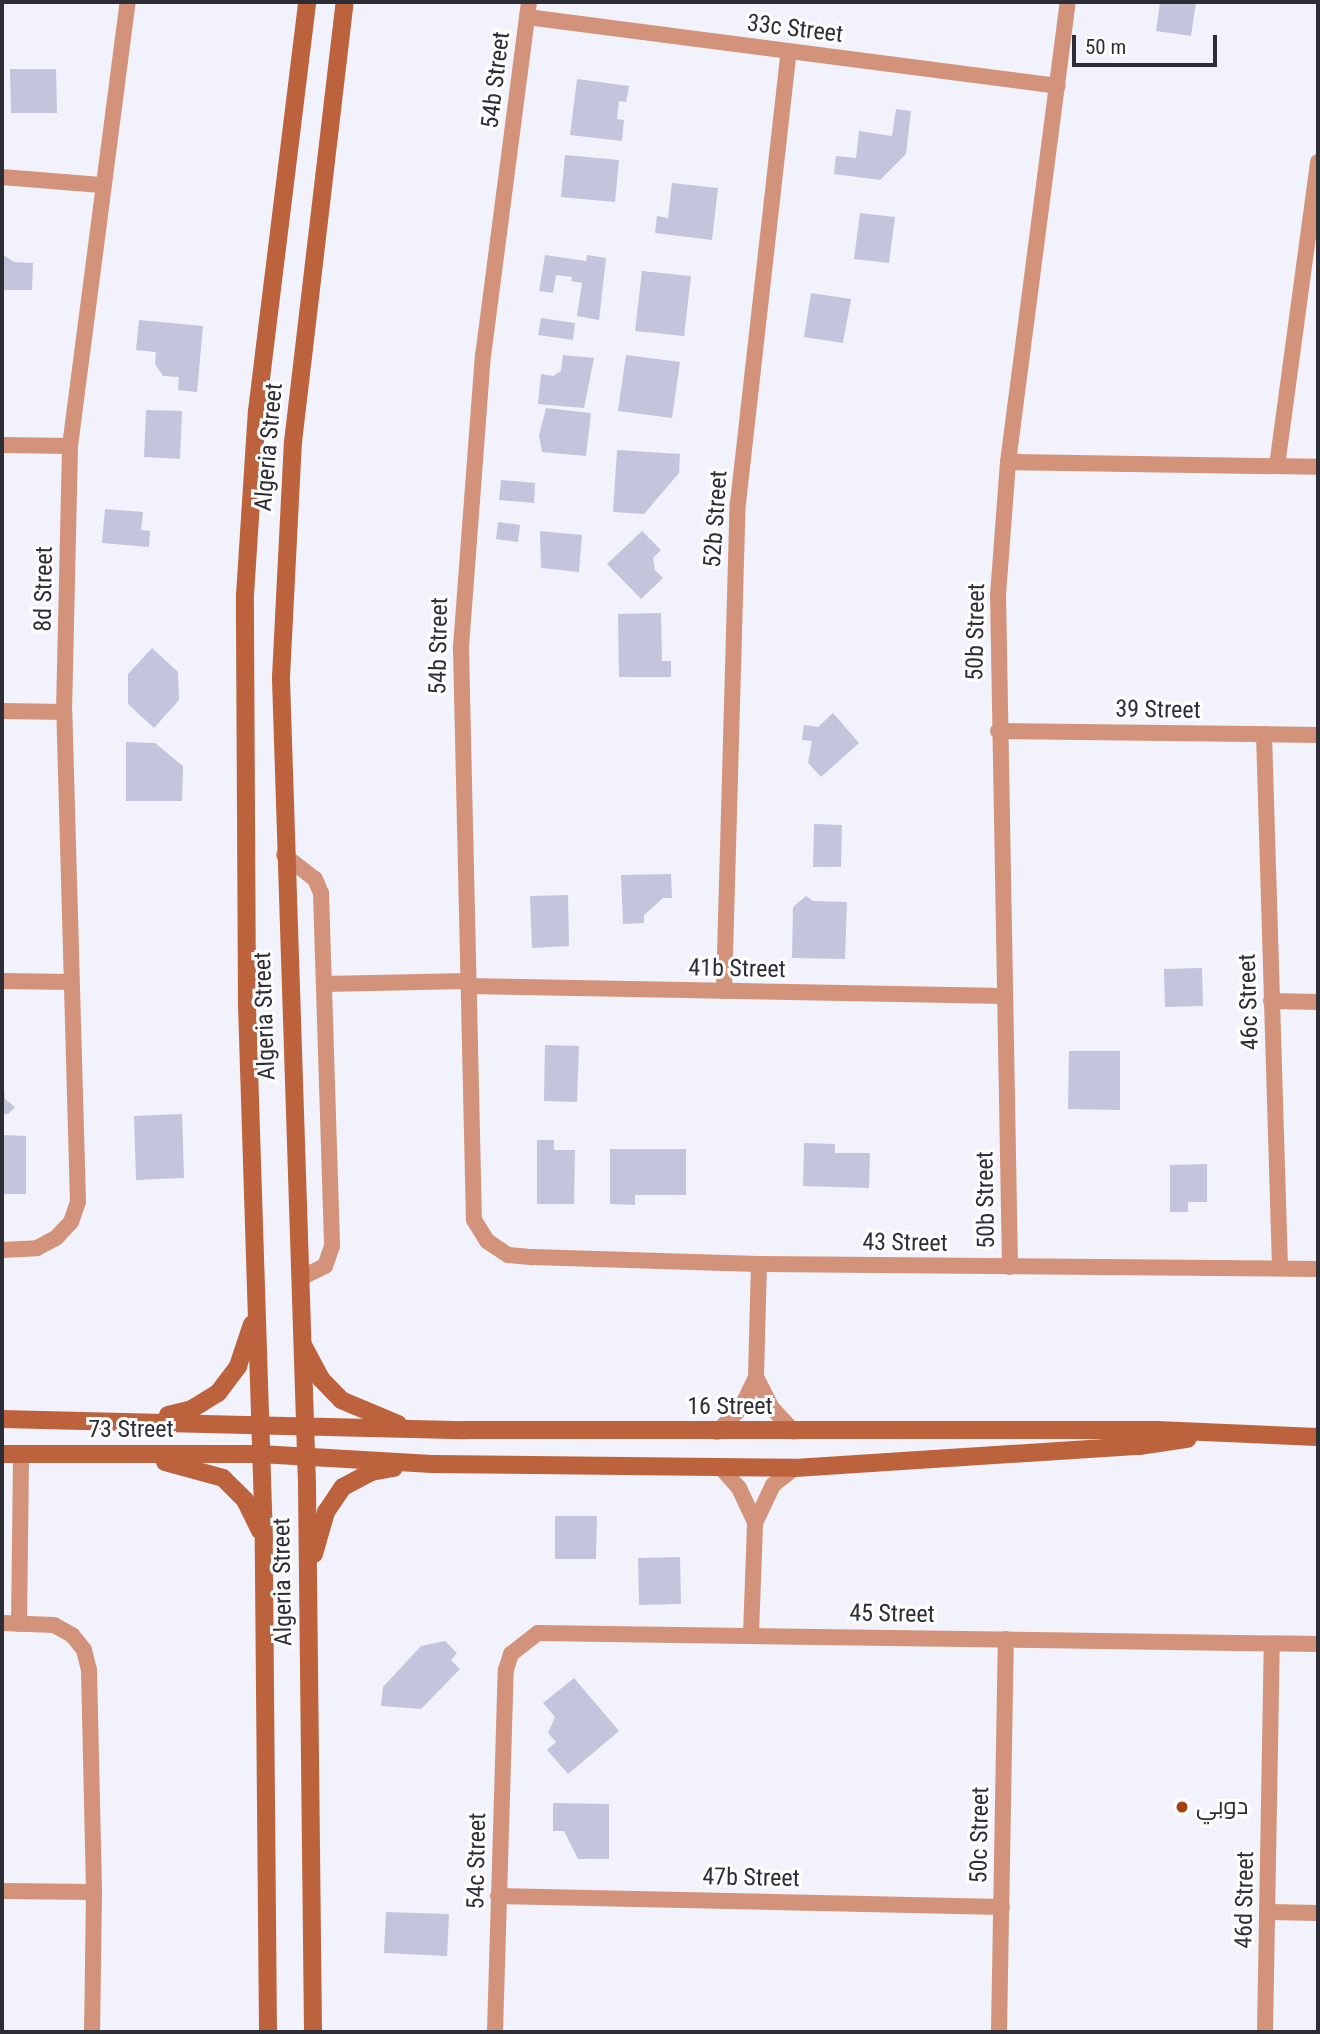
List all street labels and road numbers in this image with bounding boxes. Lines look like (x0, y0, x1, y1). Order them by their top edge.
street label: 33c Street (745, 9, 845, 49)
street label: 54b Street (476, 30, 516, 130)
street label: Algeria Street (249, 382, 289, 512)
street label: 52b Street (698, 469, 734, 569)
street label: 8d Street (29, 546, 59, 632)
street label: 50b Street (961, 583, 991, 681)
street label: 54b Street (424, 597, 454, 695)
street label: 39 Street (1115, 695, 1201, 725)
street label: Algeria Street (248, 951, 282, 1081)
street label: 46c Street (1233, 953, 1265, 1051)
street label: 41b Street (688, 954, 786, 984)
street label: 50b Street (971, 1151, 1001, 1249)
street label: 43 Street (862, 1228, 948, 1258)
street label: 16 Street (687, 1393, 773, 1421)
street label: 73 Street (88, 1416, 174, 1444)
street label: Algeria Street (267, 1518, 299, 1646)
street label: 45 Street (849, 1599, 935, 1629)
street label: 50c Street (965, 1786, 995, 1884)
street label: 54c Street (462, 1812, 492, 1910)
street label: 46d Street (1230, 1851, 1260, 1949)
street label: 47b Street (702, 1863, 800, 1893)

